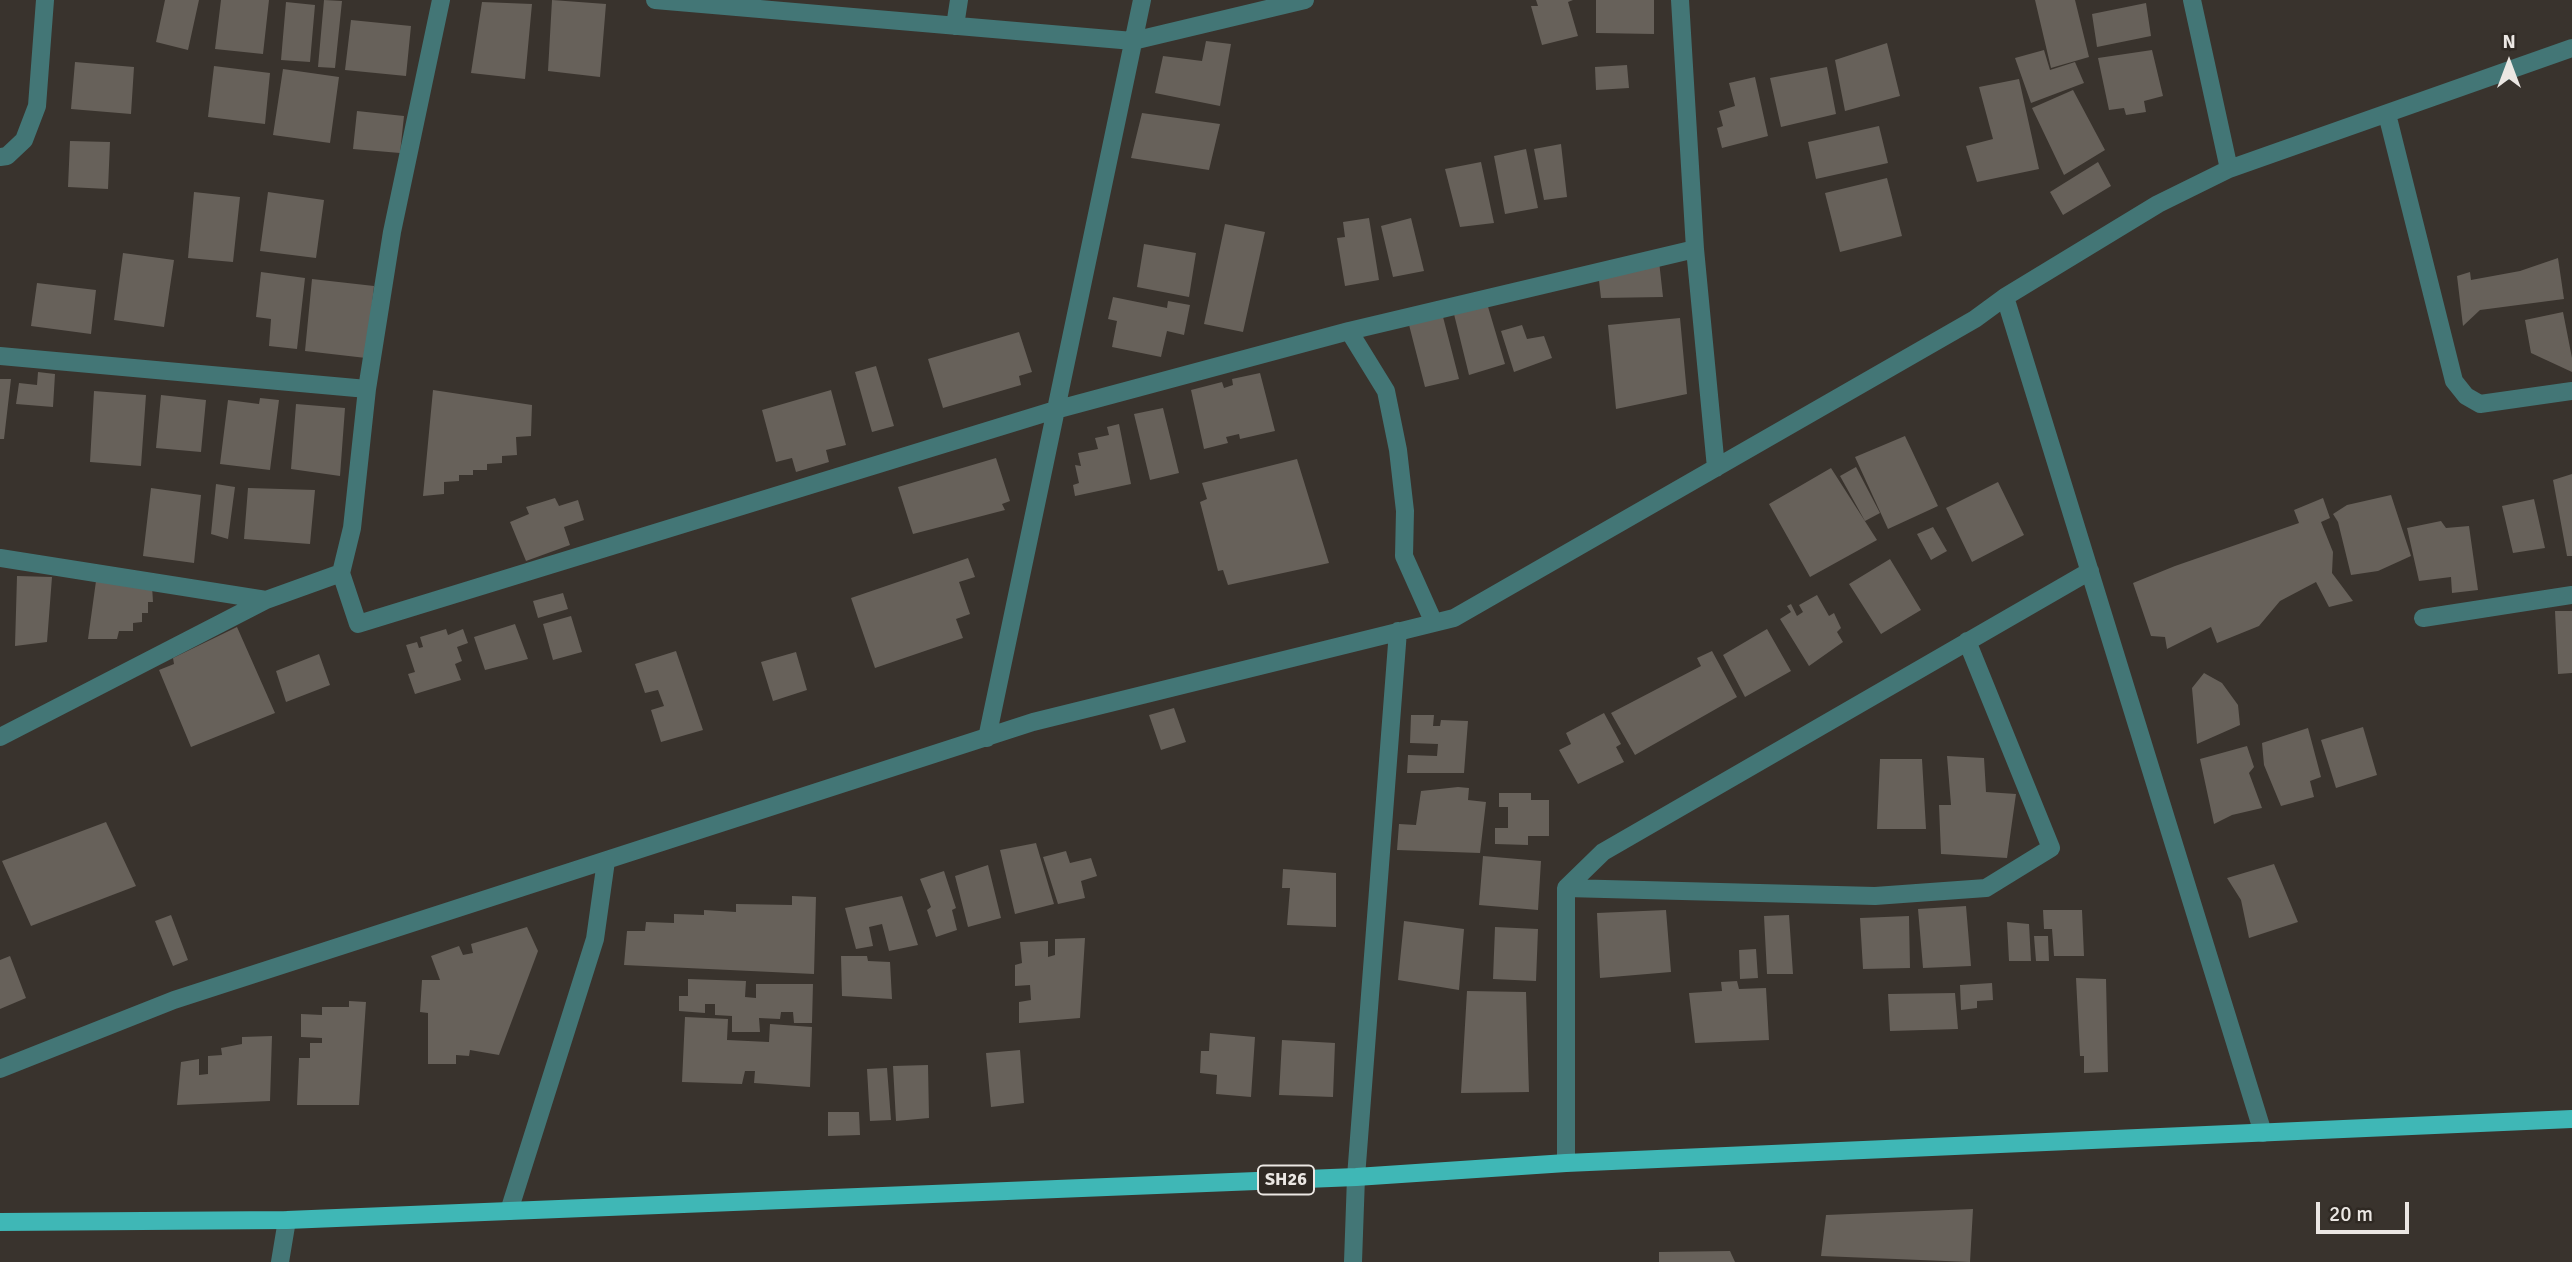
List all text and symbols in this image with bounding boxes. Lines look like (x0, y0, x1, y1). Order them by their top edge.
north arrow (2474, 28, 2544, 98)
text: N (2502, 30, 2516, 54)
road number: SH26 (1258, 1166, 1314, 1195)
scale bar (2320, 1188, 2413, 1232)
text: 20 m (2329, 1201, 2373, 1227)

